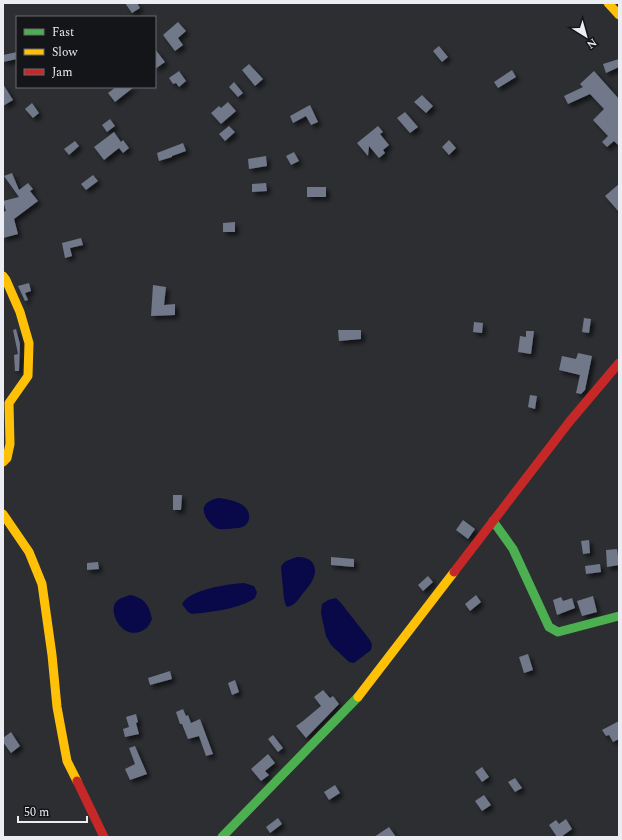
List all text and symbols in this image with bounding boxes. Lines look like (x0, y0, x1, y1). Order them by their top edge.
legend (16, 16, 156, 88)
north arrow (566, 16, 606, 56)
text: Fast (52, 23, 74, 42)
text: N (583, 34, 600, 53)
text: Slow (52, 43, 78, 62)
text: Jam (52, 63, 73, 82)
scale bar (18, 798, 87, 824)
text: 50 m (24, 803, 49, 822)

